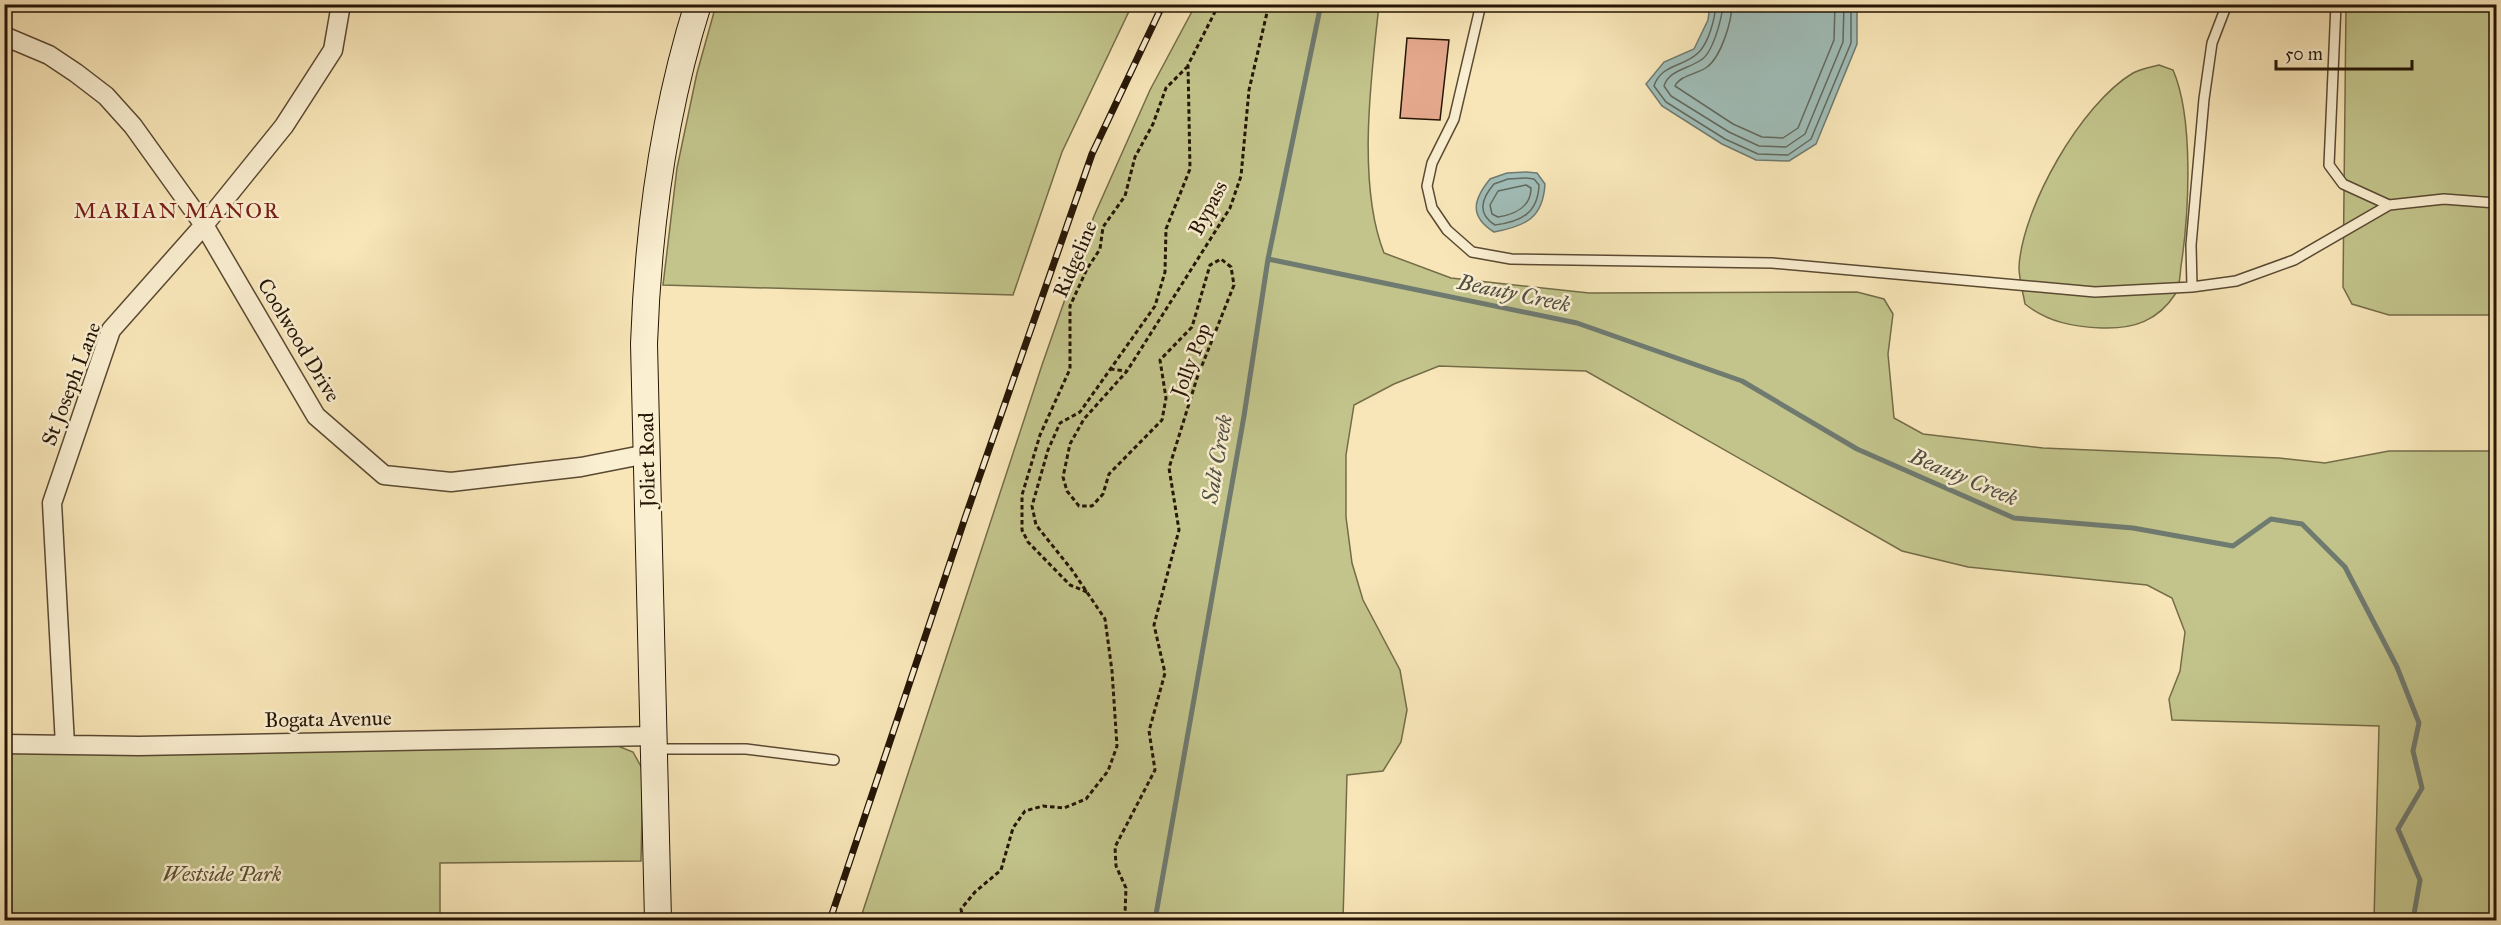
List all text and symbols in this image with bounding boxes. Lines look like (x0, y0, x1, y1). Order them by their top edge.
scale bar (2276, 33, 2412, 71)
text: 50 m (2285, 43, 2323, 65)
street label: Bypass (1183, 176, 1233, 240)
district label: MARIAN MANOR (74, 197, 280, 224)
street label: Ridgeline (1047, 216, 1103, 301)
water label: Beauty Creek (1454, 268, 1573, 318)
street label: Coolwood Drive (252, 273, 346, 407)
street label: St Joseph Lane (36, 318, 107, 449)
street label: Jolly Pop (1164, 319, 1217, 402)
street label: Joliet Road (633, 412, 661, 510)
water label: Salt Creek (1196, 412, 1238, 507)
water label: Beauty Creek (1905, 442, 2022, 512)
street label: Bogata Avenue (264, 705, 392, 733)
park label: Westside Park (163, 861, 282, 887)

